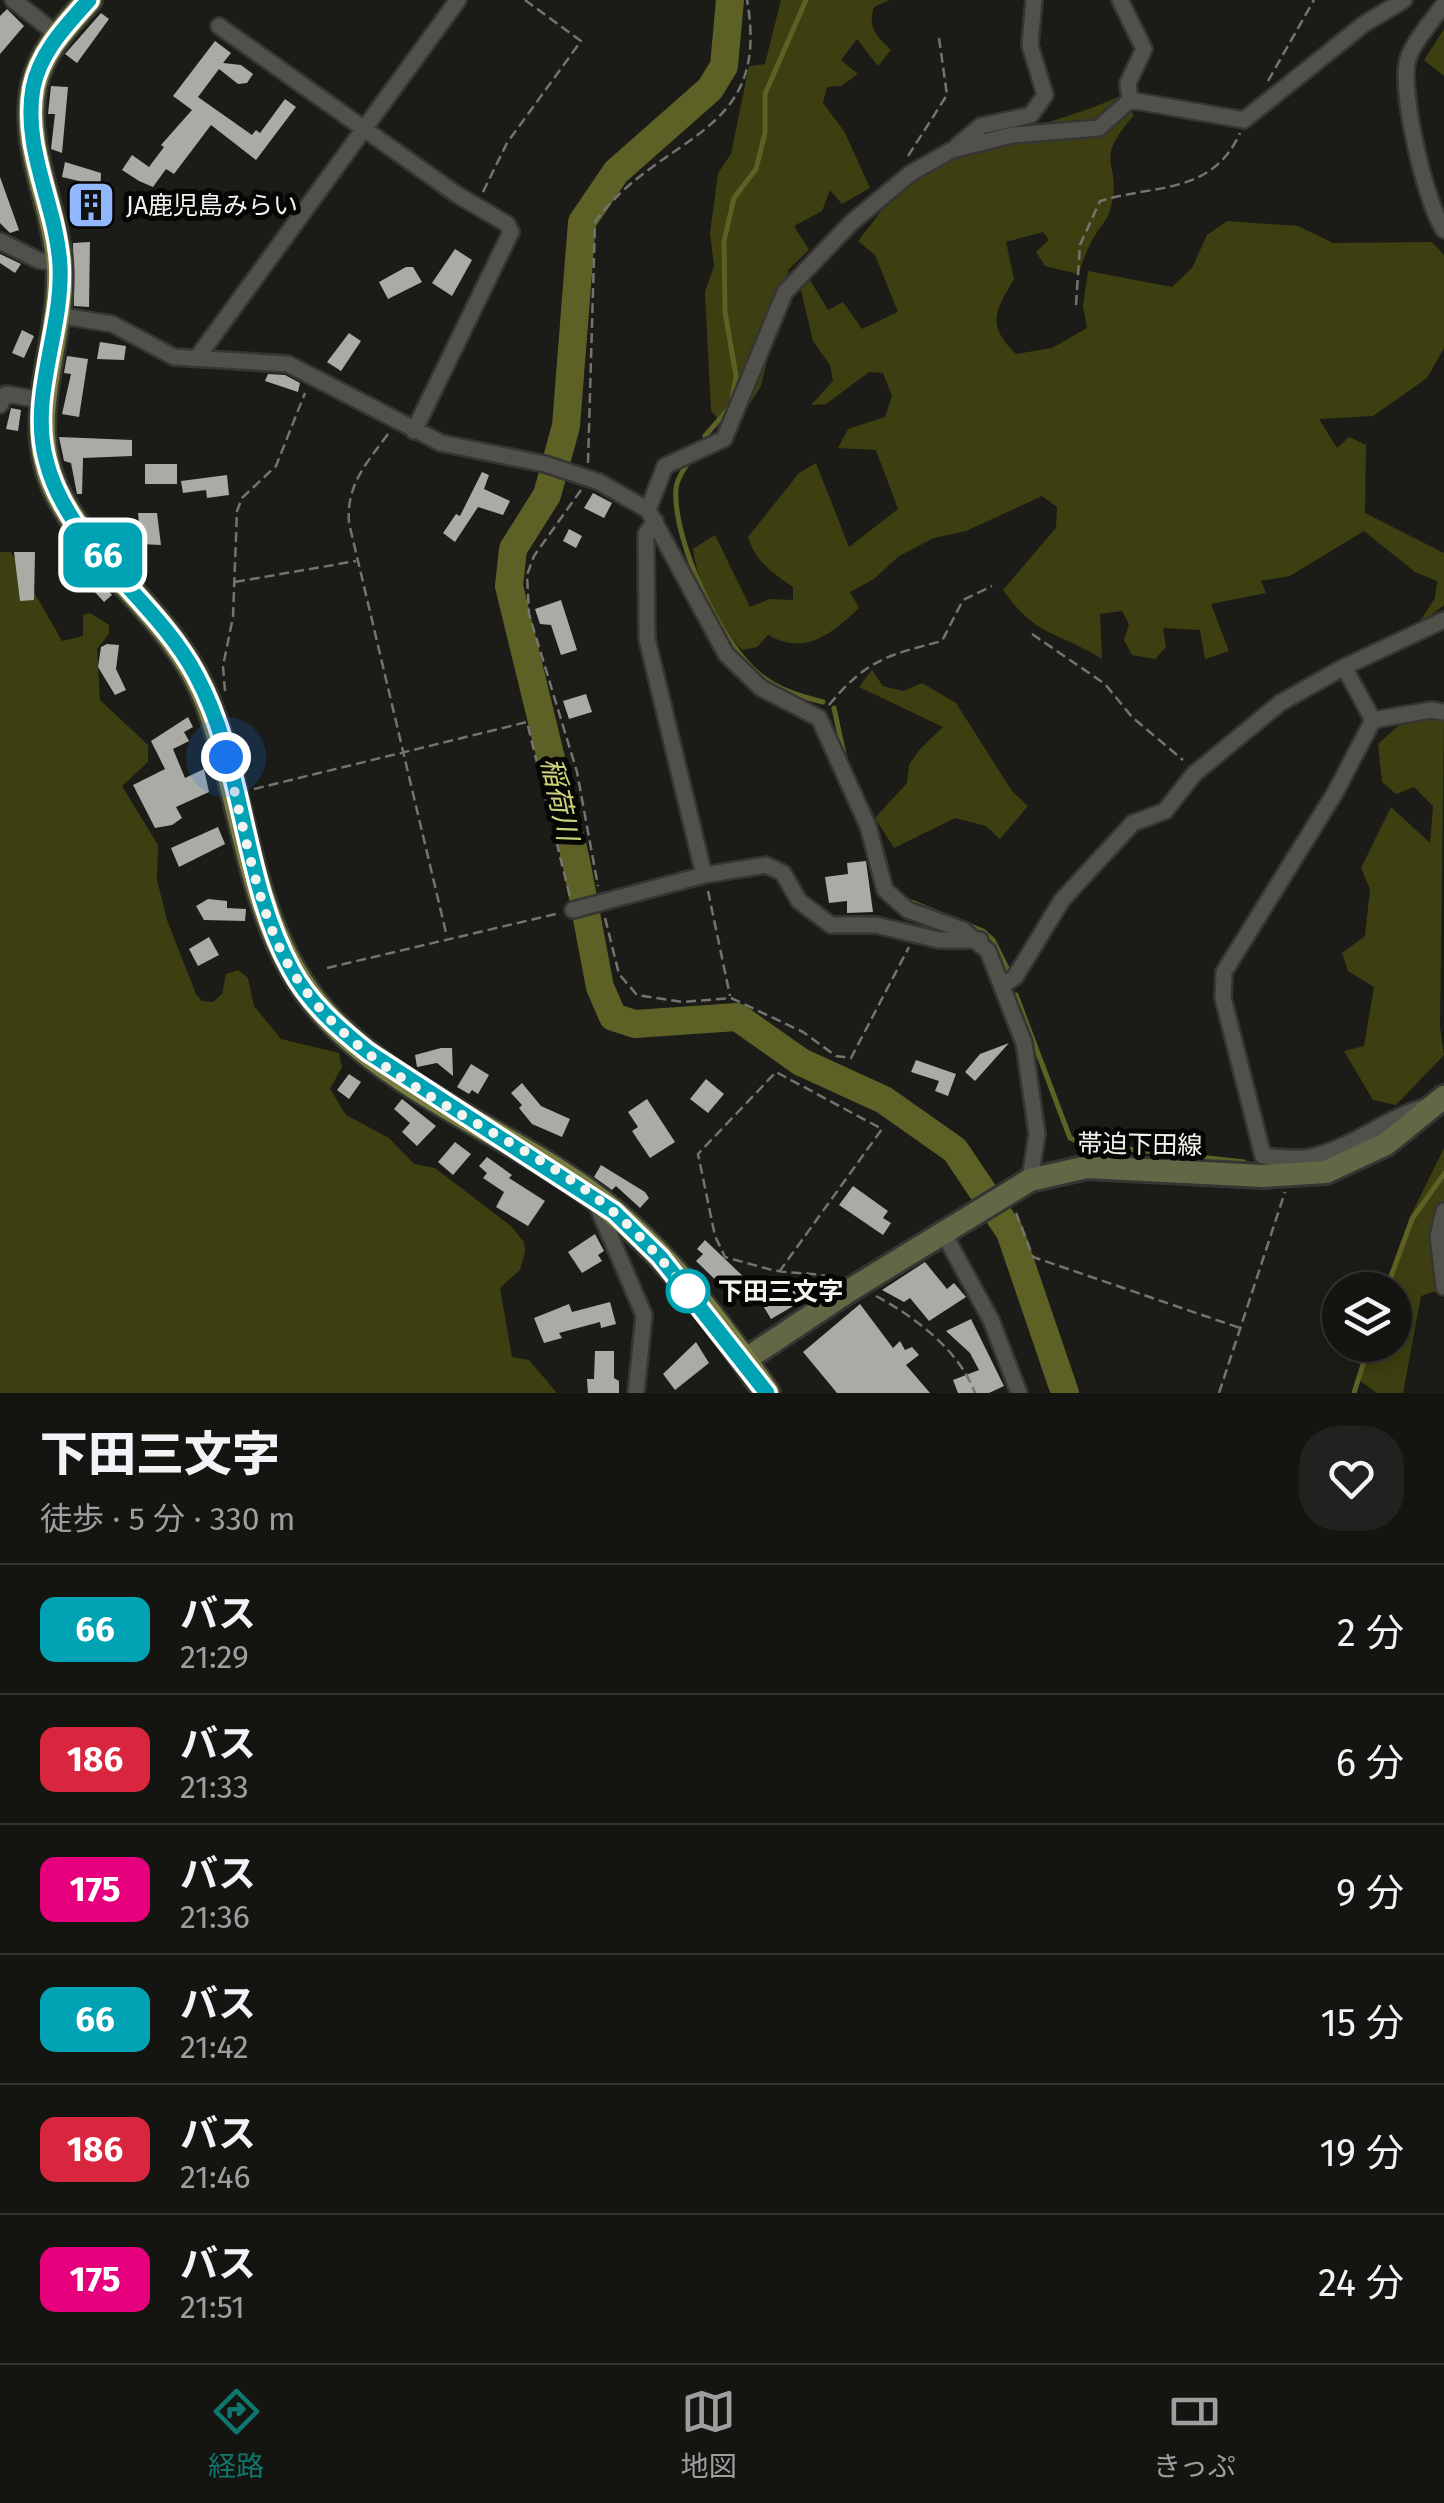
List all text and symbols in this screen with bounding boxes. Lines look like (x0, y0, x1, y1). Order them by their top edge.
building icon: JA鹿児島みらい (65, 179, 117, 231)
place label: JA鹿児島みらい (126, 191, 298, 221)
line badge: 66 (58, 522, 148, 588)
text: 66 (83, 534, 123, 576)
your location (201, 732, 251, 782)
water label: 稲荷川 (535, 755, 585, 847)
street label: 帯迫下田線 (1077, 1129, 1203, 1161)
marker: 下田三文字 (667, 1270, 709, 1312)
map controls (1322, 1272, 1412, 1362)
button: layers (1322, 1272, 1412, 1362)
place label: 下田三文字 (718, 1277, 843, 1307)
text: 下田三文字 (40, 1426, 280, 1484)
button: heart (1299, 1426, 1404, 1531)
text: 徒歩 · 5 分 · 330 m (40, 1500, 296, 1538)
text: バス (180, 1591, 256, 1637)
text: 66 (75, 1608, 115, 1650)
text: 2 分 (1337, 1610, 1404, 1656)
text: 21:29 (180, 1638, 249, 1676)
text: バス (180, 1721, 256, 1767)
text: 186 (67, 1738, 123, 1780)
text: 6 分 (1336, 1740, 1404, 1786)
text: 21:33 (180, 1768, 249, 1806)
text: バス (180, 1851, 256, 1897)
text: 175 (70, 1868, 120, 1910)
text: 9 分 (1336, 1870, 1404, 1916)
text: 21:36 (180, 1898, 250, 1936)
text: バス (180, 1981, 256, 2027)
text: 66 (75, 1998, 115, 2040)
text: 15 分 (1320, 2000, 1404, 2046)
text: 21:42 (180, 2028, 249, 2066)
text: バス (180, 2111, 256, 2157)
text: 186 (67, 2128, 123, 2170)
text: 19 分 (1320, 2130, 1404, 2176)
text: 21:46 (180, 2158, 251, 2196)
text: バス (180, 2241, 256, 2287)
text: 175 (70, 2258, 120, 2300)
text: 24 分 (1318, 2260, 1404, 2306)
text: 21:51 (180, 2288, 245, 2326)
tab: 経路 (208, 2384, 264, 2484)
tab: 地図 (681, 2384, 737, 2484)
tab: きっぷ (1153, 2384, 1236, 2484)

